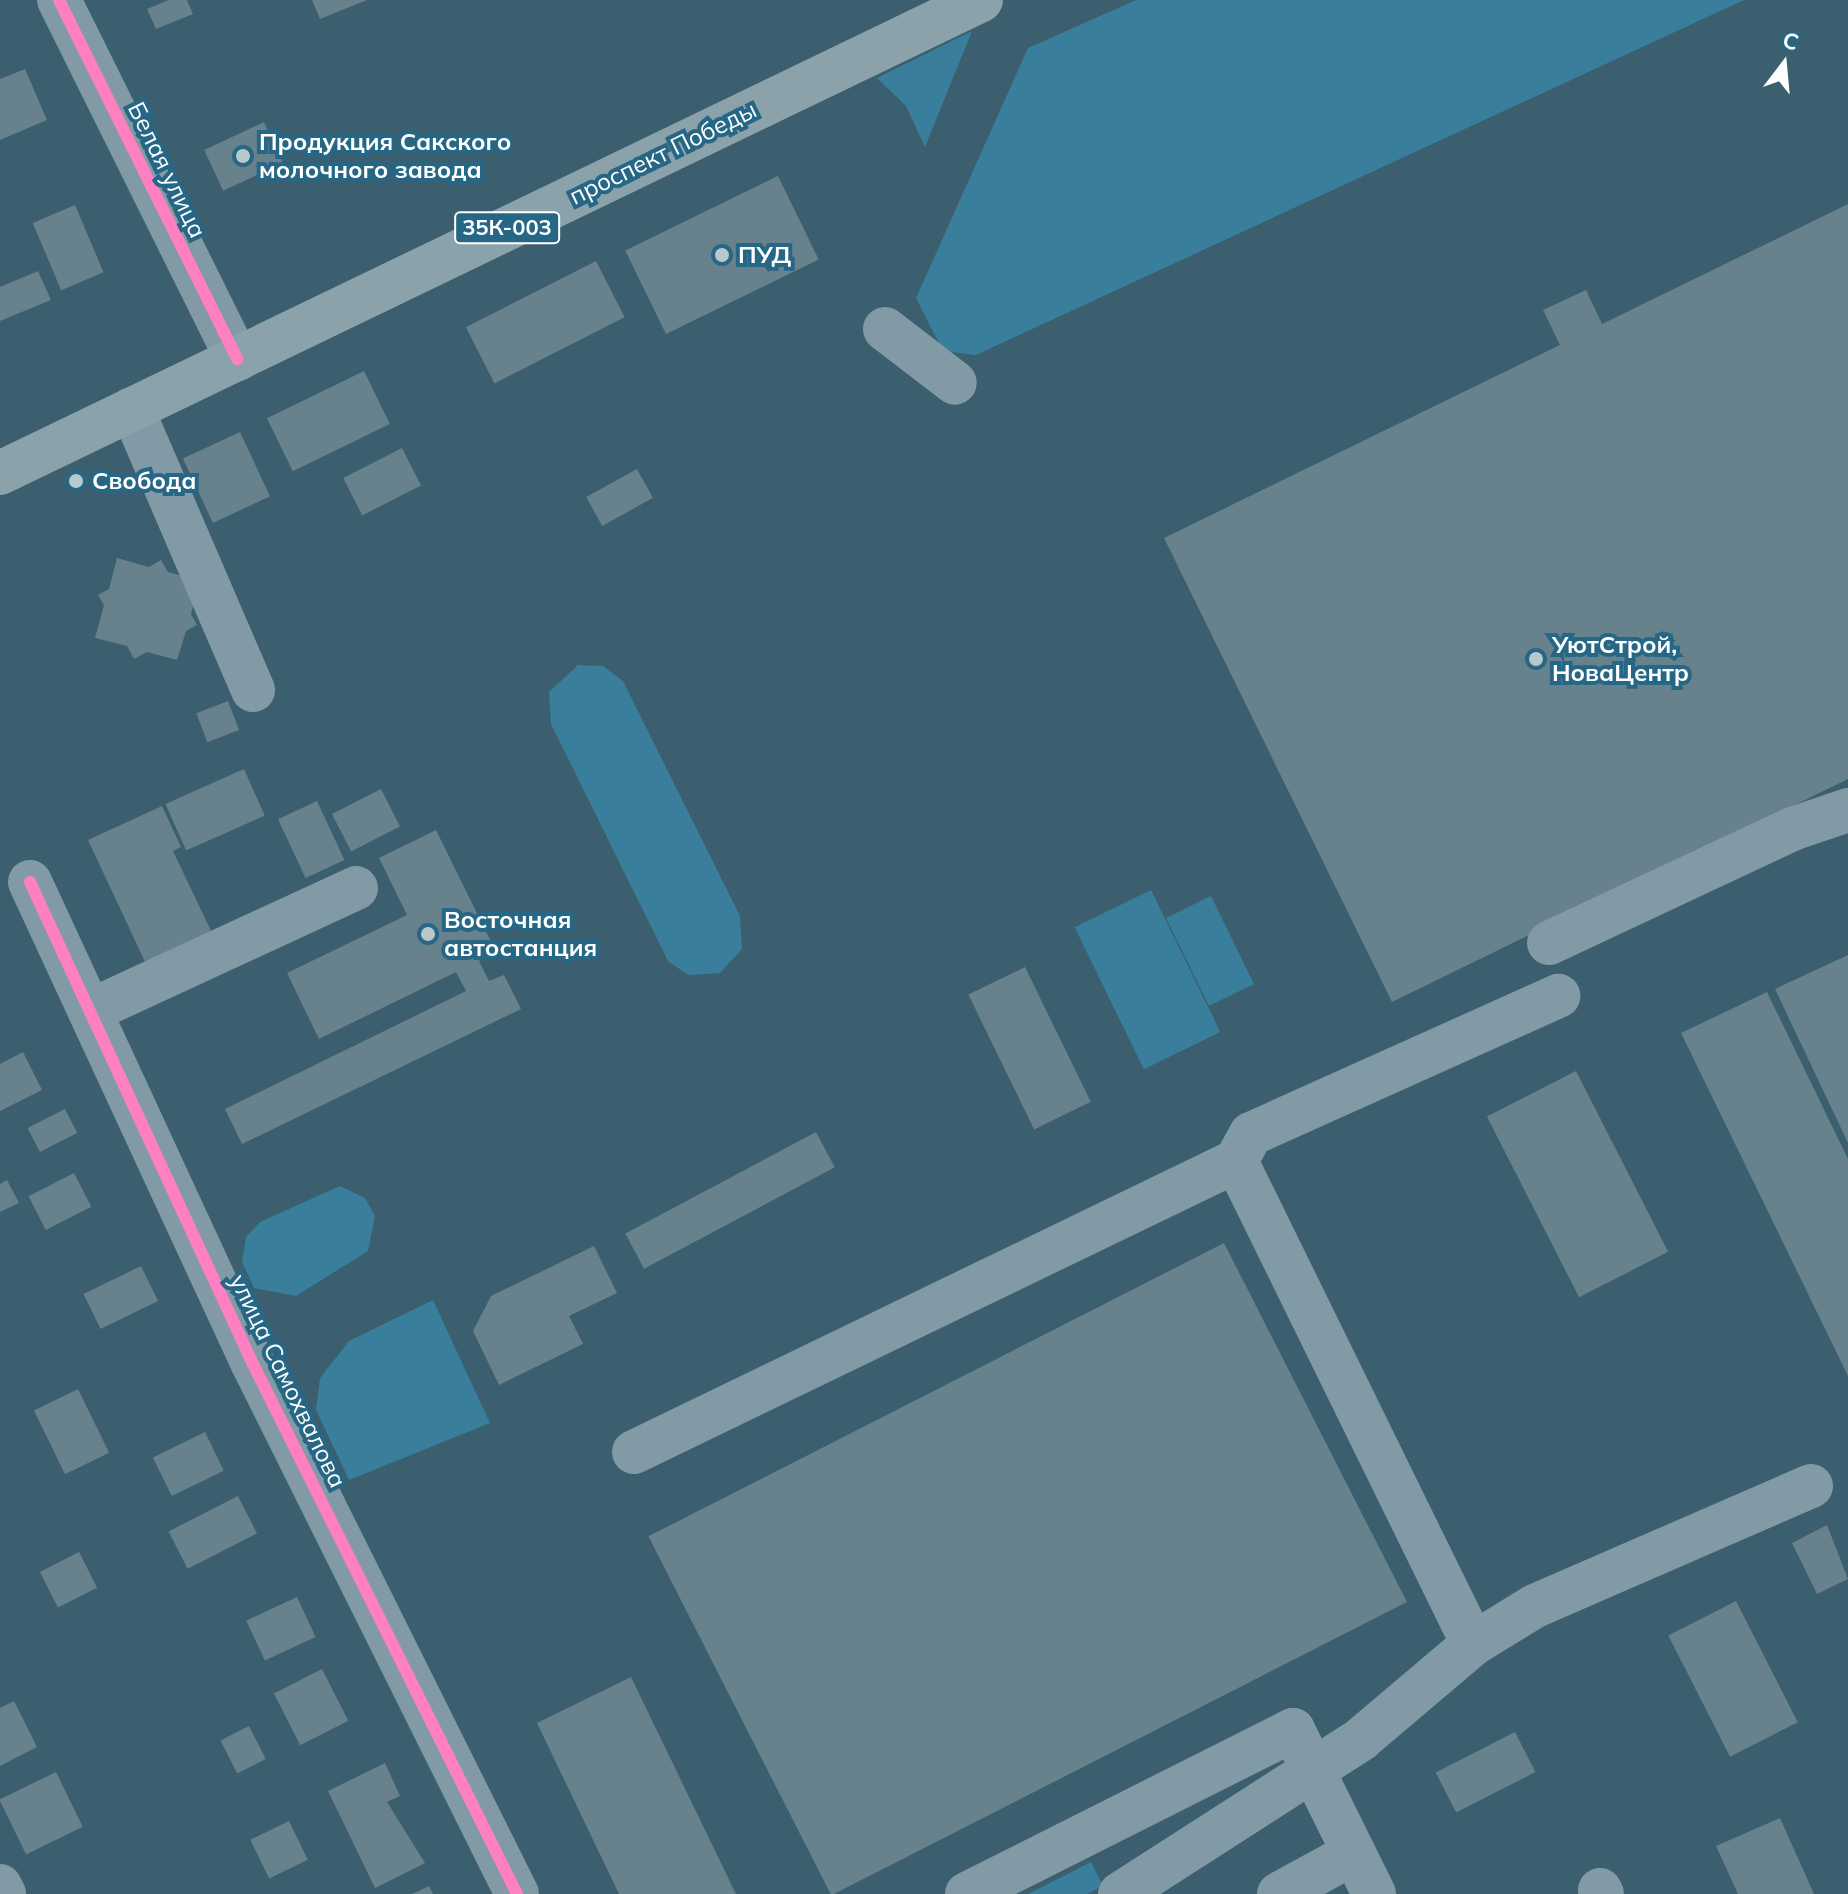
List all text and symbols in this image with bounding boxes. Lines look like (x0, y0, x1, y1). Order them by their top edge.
north arrow (1744, 24, 1824, 104)
text: С (1780, 25, 1802, 56)
street label: проспект Победы (565, 95, 761, 211)
street label: Белая улица (122, 97, 212, 243)
place label: Продукция Сакского молочного завода (259, 128, 511, 184)
marker: Продукция Сакского молочного завода (234, 147, 252, 165)
road number: 35К-003 (453, 210, 561, 246)
place label: ПУД (738, 241, 791, 269)
marker: ПУД (713, 246, 731, 264)
place label: Свобода (92, 467, 196, 495)
marker: Свобода (67, 472, 85, 490)
place label: УютСтрой, НоваЦентр (1552, 631, 1689, 687)
marker: УютСтрой, НоваЦентр (1527, 650, 1545, 668)
place label: Восточная автостанция (444, 906, 597, 962)
marker: Восточная автостанция (419, 925, 437, 943)
street label: улица Самохвалова (224, 1270, 352, 1492)

